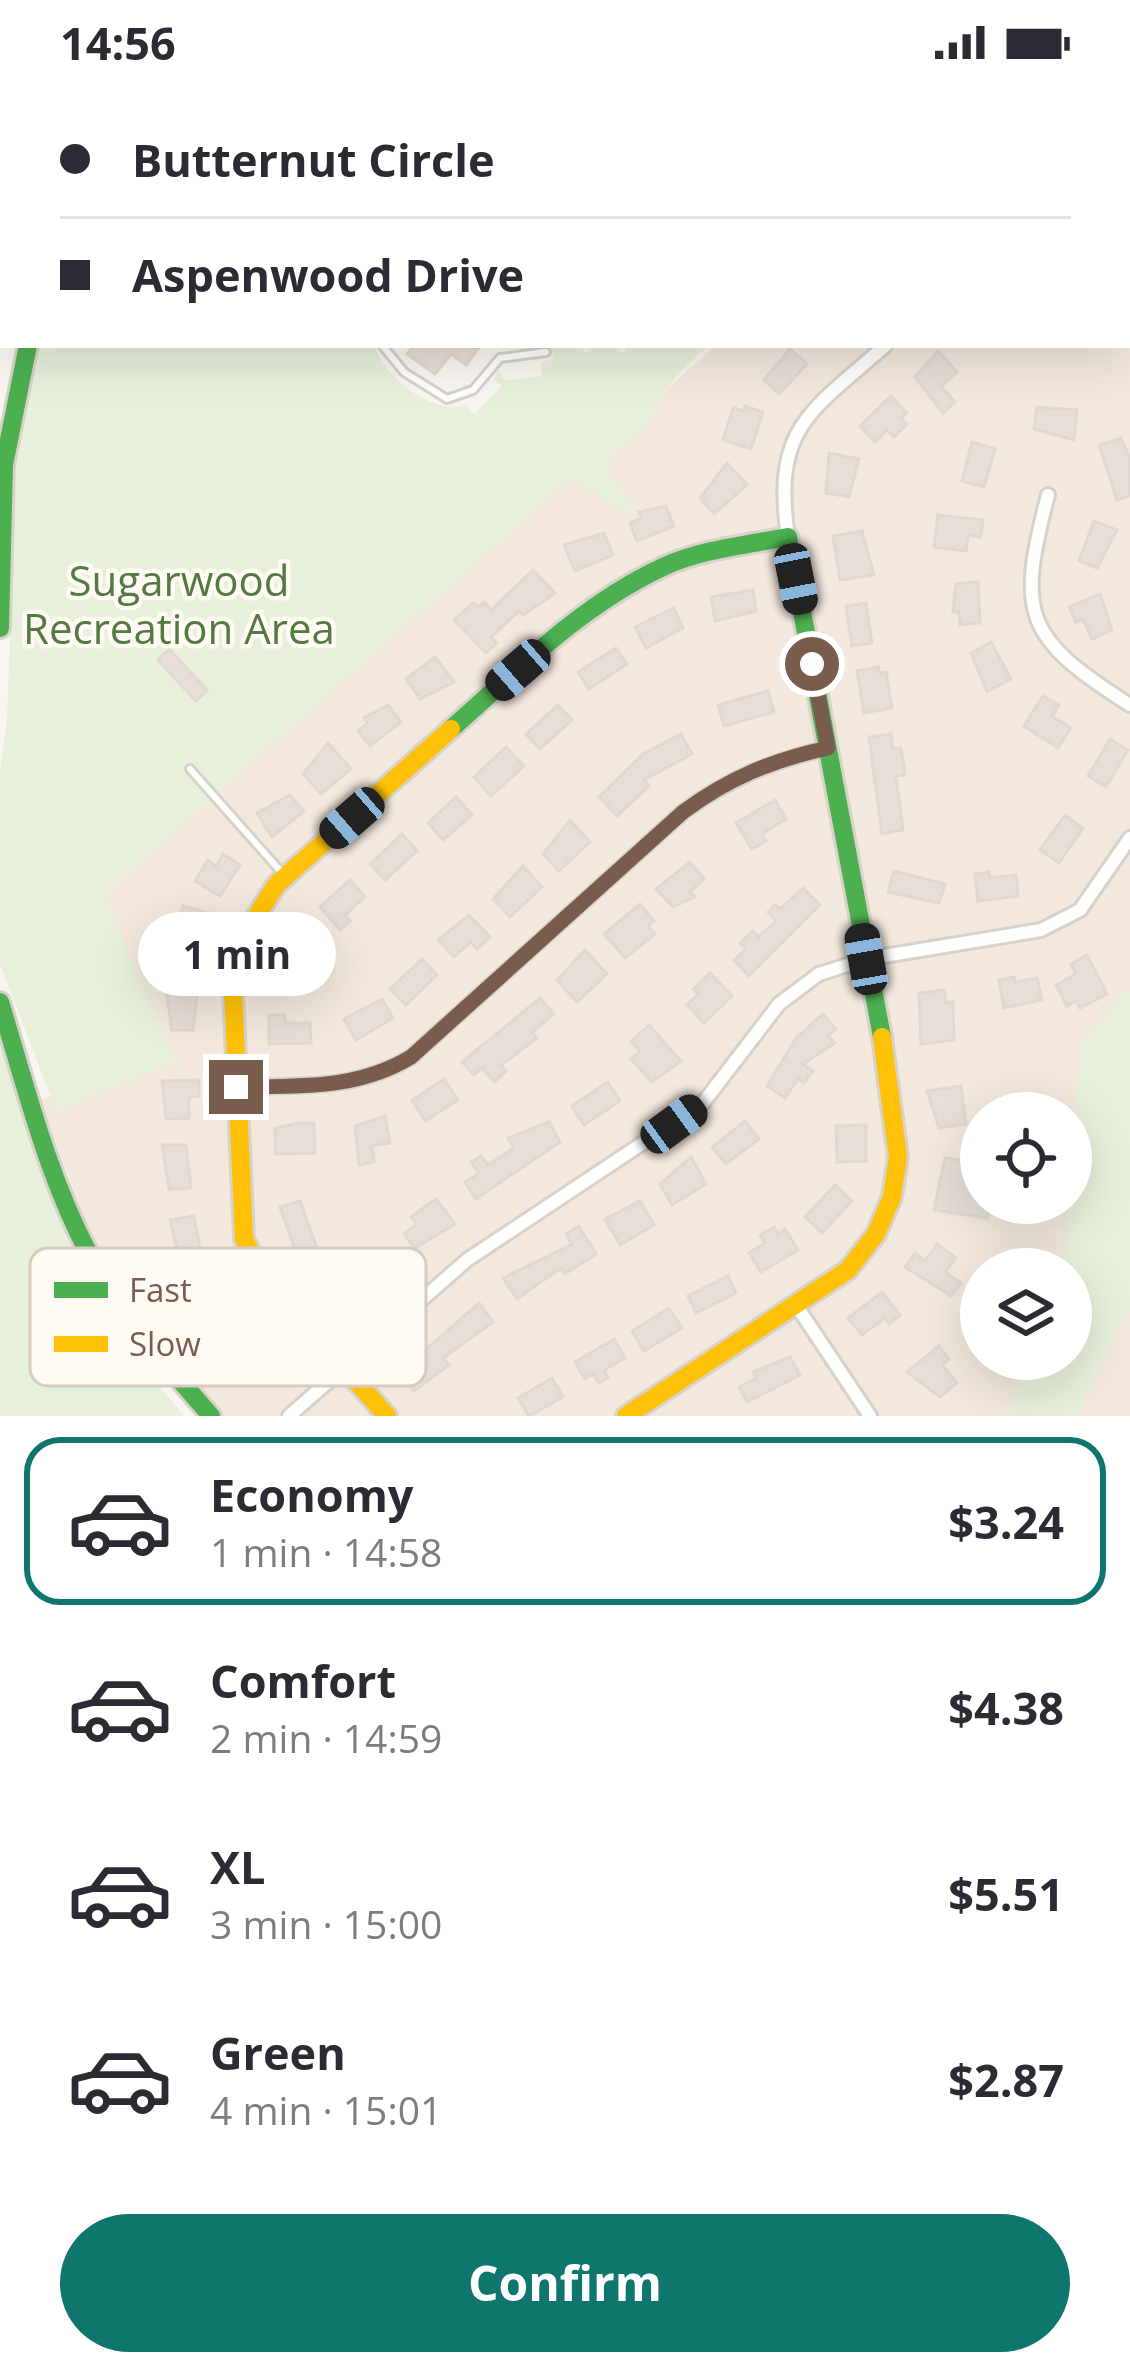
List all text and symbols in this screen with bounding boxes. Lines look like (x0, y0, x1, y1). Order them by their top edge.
text: 14:56 (60, 12, 176, 73)
text: Butternut Circle (132, 129, 495, 190)
text: Aspenwood Drive (132, 244, 524, 305)
car (771, 540, 821, 618)
park label: Sugarwood Recreation Area (23, 551, 335, 656)
car (479, 633, 557, 707)
route start (785, 637, 839, 691)
car (313, 781, 391, 855)
callout: 1 min (137, 913, 335, 997)
car (842, 920, 890, 998)
text: 1 min (183, 927, 291, 980)
route end (209, 1060, 263, 1114)
car (634, 1088, 714, 1160)
map controls (960, 1092, 1092, 1380)
button: locate (960, 1092, 1092, 1224)
legend (30, 1248, 426, 1386)
button: layers (960, 1248, 1092, 1380)
text: Fast (129, 1267, 192, 1312)
text: Slow (129, 1321, 201, 1366)
text: Economy (210, 1464, 413, 1525)
icon: car (66, 1467, 174, 1575)
text: $3.24 (948, 1491, 1064, 1552)
text: 1 min · 14:58 (210, 1525, 442, 1578)
text: Comfort (210, 1650, 396, 1711)
icon: car (66, 1653, 174, 1761)
text: $4.38 (948, 1677, 1064, 1738)
text: 2 min · 14:59 (210, 1711, 442, 1764)
text: XL (210, 1836, 265, 1897)
icon: car (66, 1839, 174, 1947)
text: $5.51 (948, 1863, 1064, 1924)
text: 3 min · 15:00 (210, 1897, 442, 1950)
text: Green (210, 2022, 346, 2083)
icon: car (66, 2025, 174, 2133)
text: $2.87 (948, 2049, 1064, 2110)
text: 4 min · 15:01 (210, 2083, 442, 2136)
button: Confirm (60, 2214, 1070, 2352)

